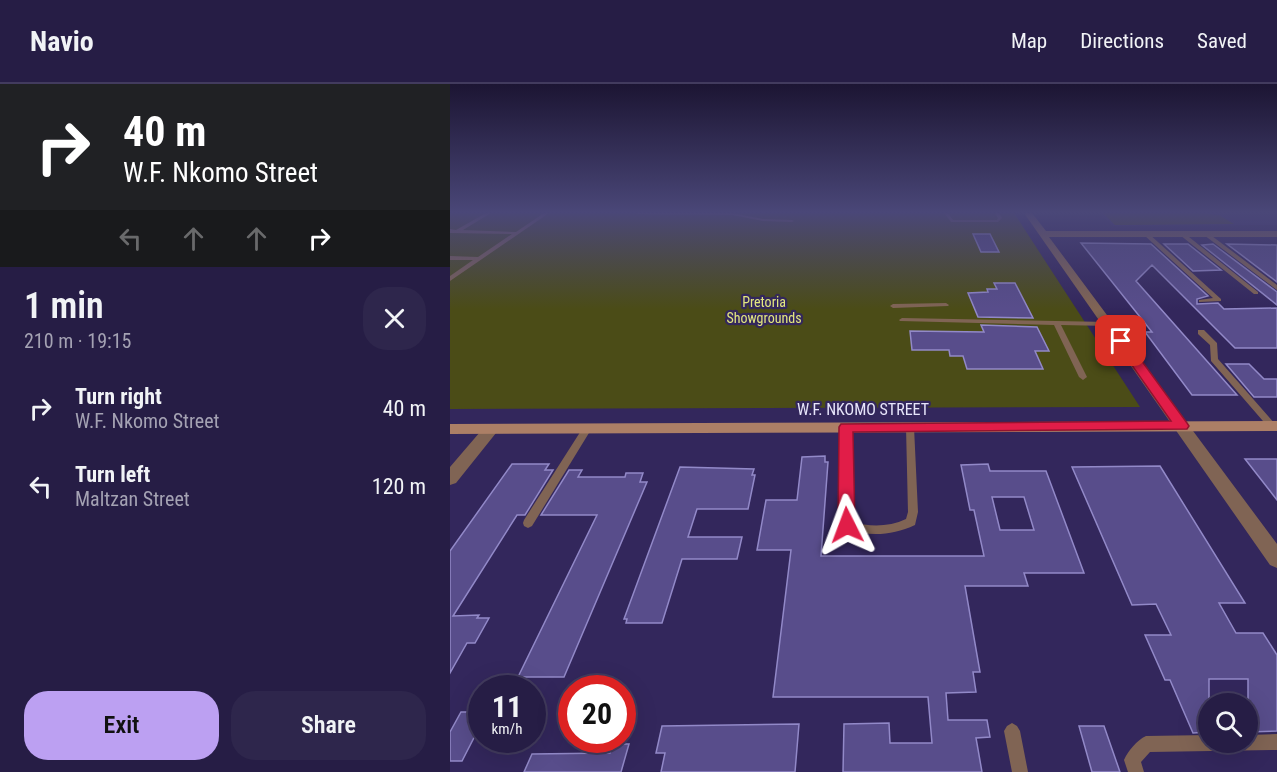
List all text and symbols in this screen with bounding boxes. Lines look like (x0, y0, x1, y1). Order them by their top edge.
text: Navio (30, 25, 94, 58)
text: Map (1011, 29, 1047, 53)
text: Directions (1080, 29, 1164, 53)
text: Saved (1197, 29, 1247, 53)
text: 40 m (123, 107, 206, 156)
icon: right (24, 108, 102, 186)
text: W.F. Nkomo Street (123, 157, 318, 189)
icon: left (114, 222, 147, 255)
icon: ahead (177, 222, 210, 255)
icon: ahead (240, 222, 273, 255)
icon: right (303, 222, 336, 255)
text: 1 min (24, 285, 104, 327)
button: close (363, 287, 426, 350)
park label: Pretoria Showgrounds (726, 294, 802, 326)
pin (1095, 315, 1146, 366)
icon: arrive (1104, 324, 1137, 357)
text: 210 m · 19:15 (24, 329, 131, 353)
text: Turn right (75, 384, 162, 409)
icon: right (24, 392, 57, 425)
text: 40 m (383, 396, 426, 421)
street label: W.F. NKOMO STREET (797, 400, 929, 419)
text: W.F. Nkomo Street (75, 409, 220, 433)
text: Turn left (75, 462, 150, 487)
icon: left (24, 470, 57, 503)
text: 120 m (372, 474, 426, 499)
text: Maltzan Street (75, 487, 190, 511)
position arrow (815, 493, 879, 557)
speed limit sign: 20 (558, 675, 636, 753)
text: 11 (492, 689, 522, 724)
button: Exit (24, 691, 219, 760)
button: Share (231, 691, 426, 760)
map controls (1198, 693, 1258, 753)
button: search (1198, 693, 1258, 753)
text: km/h (492, 720, 522, 738)

